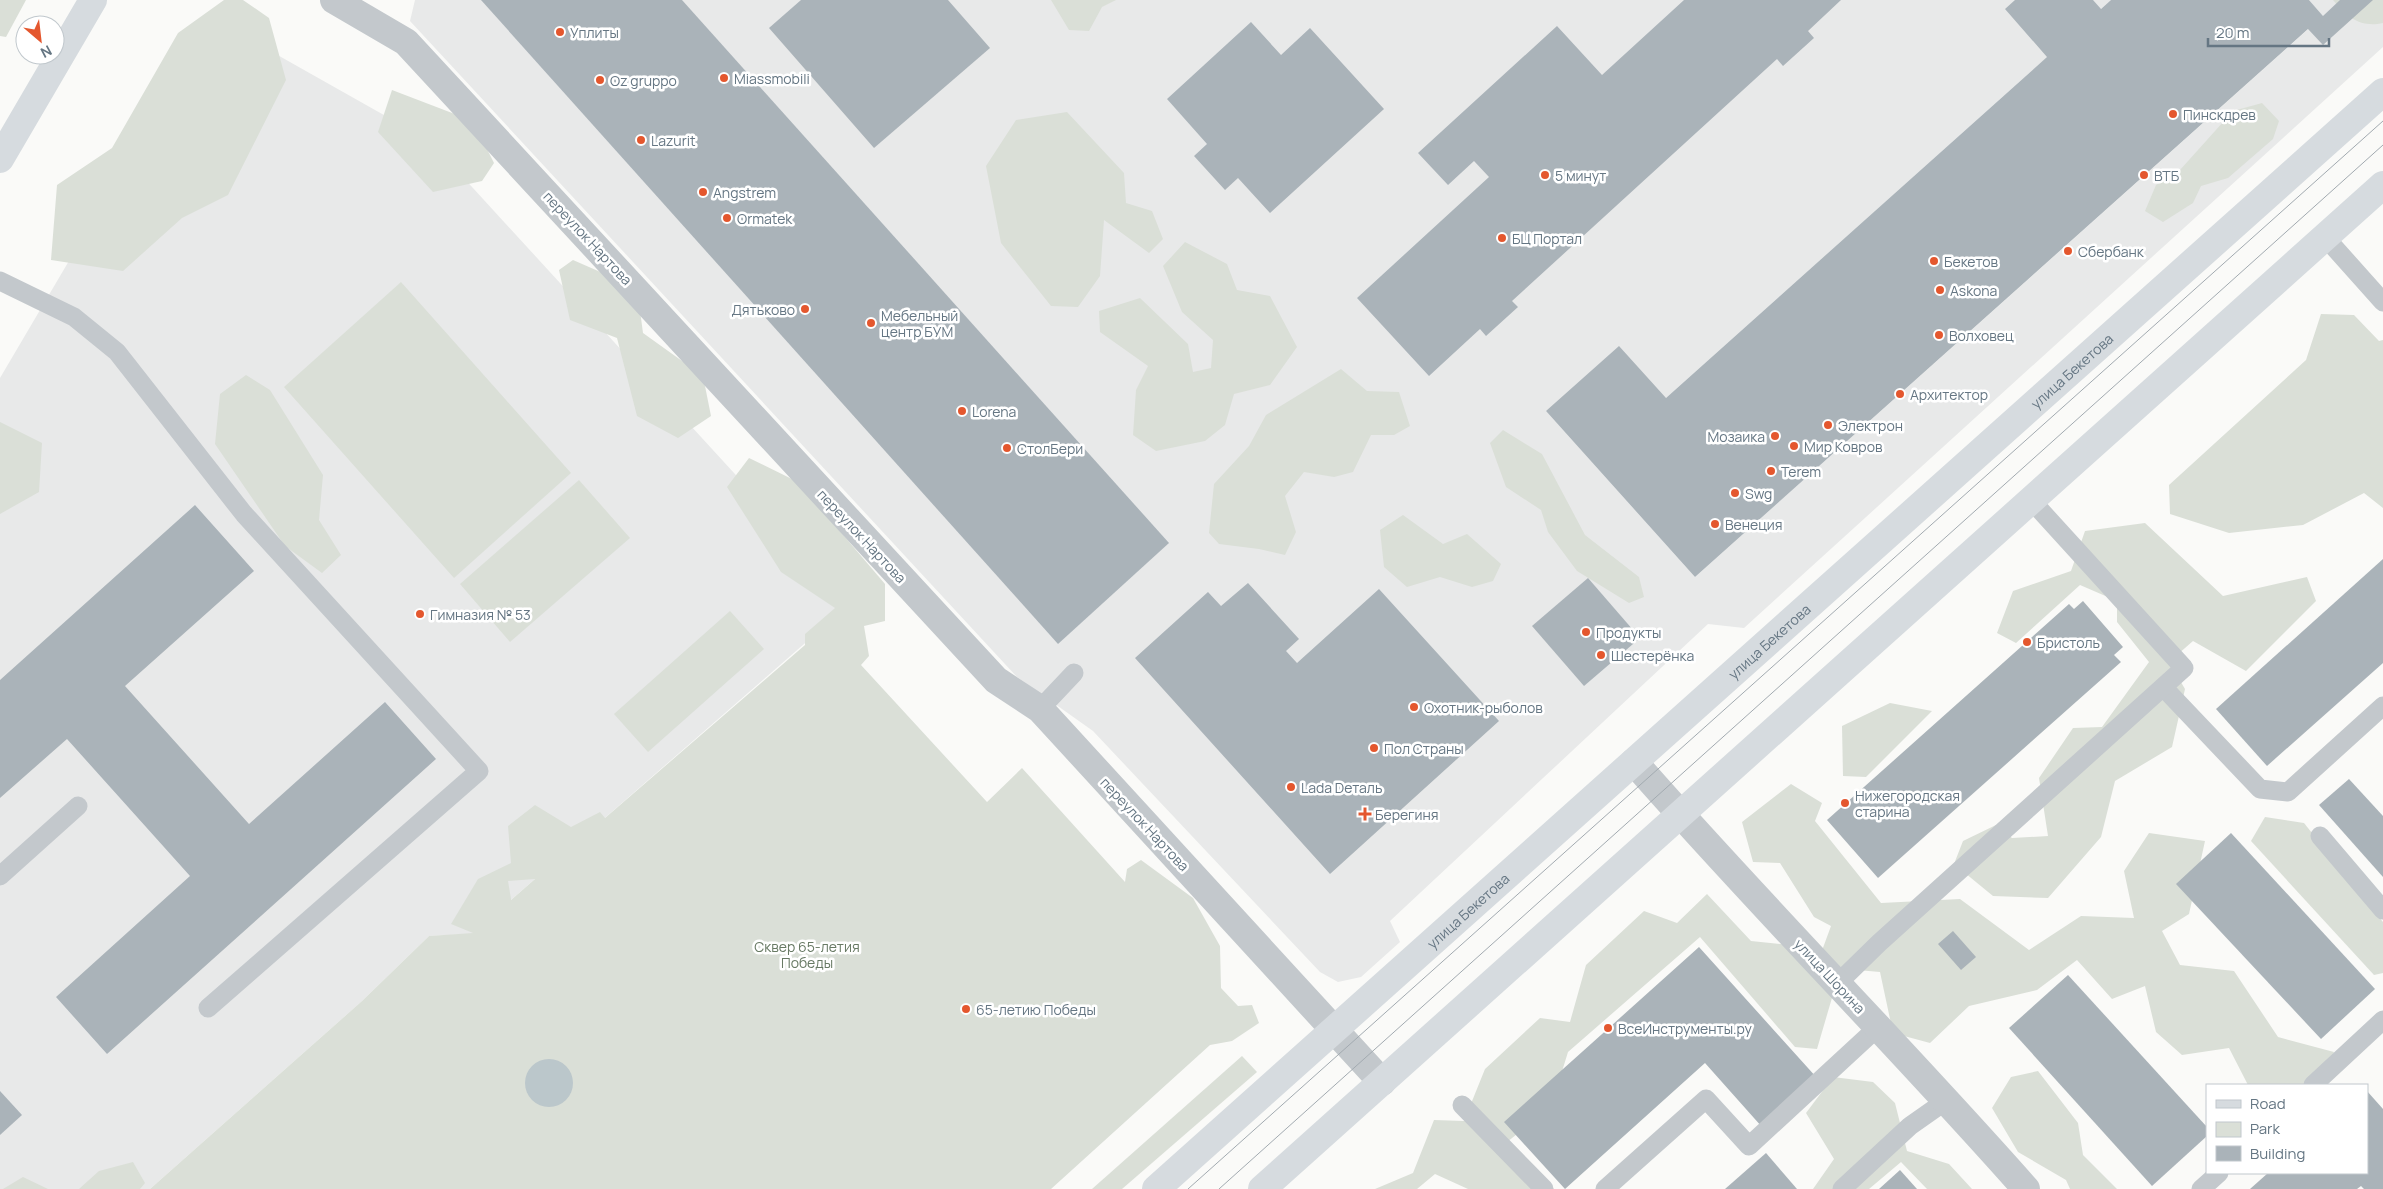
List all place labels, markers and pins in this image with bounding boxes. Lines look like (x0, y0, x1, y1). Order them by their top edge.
place label: Уплиты (570, 23, 619, 42)
marker: Уплиты (554, 26, 566, 38)
place label: Miassmobili (734, 69, 810, 88)
place label: Oz gruppo (610, 71, 677, 90)
marker: Miassmobili (718, 72, 730, 84)
marker: Oz gruppo (594, 74, 606, 86)
place label: Пинскдрев (2183, 105, 2256, 124)
marker: Пинскдрев (2167, 108, 2179, 120)
place label: Lazurit (651, 131, 696, 150)
marker: Lazurit (635, 134, 647, 146)
place label: 5 минут (1555, 166, 1606, 185)
place label: ВТБ (2154, 166, 2180, 185)
marker: 5 минут (1539, 169, 1551, 181)
marker: ВТБ (2138, 169, 2150, 181)
place label: Angstrem (713, 183, 776, 202)
marker: Angstrem (697, 186, 709, 198)
place label: Ormatek (737, 209, 793, 228)
marker: Ormatek (721, 212, 733, 224)
place label: БЦ Портал (1512, 229, 1582, 248)
marker: БЦ Портал (1496, 232, 1508, 244)
place label: Сбербанк (2078, 242, 2145, 261)
marker: Сбербанк (2062, 245, 2074, 257)
place label: Бекетов (1944, 252, 1999, 271)
marker: Бекетов (1928, 255, 1940, 267)
place label: Askona (1950, 281, 1997, 300)
marker: Askona (1934, 284, 1946, 296)
place label: Дятьково (732, 300, 795, 319)
marker: Дятьково (799, 303, 811, 315)
place label: Мебельный центр БУМ (881, 306, 958, 341)
marker: Мебельный центр БУМ (865, 317, 877, 329)
place label: Волховец (1949, 326, 2014, 345)
marker: Волховец (1933, 329, 1945, 341)
place label: Архитектор (1910, 385, 1988, 404)
marker: Архитектор (1894, 388, 1906, 400)
place label: Lorena (972, 402, 1016, 421)
marker: Lorena (956, 405, 968, 417)
place label: Электрон (1838, 416, 1903, 435)
marker: Электрон (1822, 419, 1834, 431)
place label: Мозаика (1708, 427, 1765, 446)
marker: Мозаика (1769, 430, 1781, 442)
place label: Мир Ковров (1804, 437, 1883, 456)
place label: СтолБери (1017, 439, 1083, 458)
marker: Мир Ковров (1788, 440, 1800, 452)
marker: СтолБери (1001, 442, 1013, 454)
place label: Terem (1781, 462, 1821, 481)
marker: Terem (1765, 465, 1777, 477)
place label: Swg (1745, 484, 1772, 503)
marker: Swg (1729, 487, 1741, 499)
place label: Венеция (1725, 515, 1783, 534)
marker: Венеция (1709, 518, 1721, 530)
place label: Гимназия № 53 (430, 605, 531, 624)
marker: Гимназия № 53 (414, 608, 426, 620)
place label: Продукты (1596, 623, 1661, 642)
marker: Продукты (1580, 626, 1592, 638)
place label: Бристоль (2037, 633, 2100, 652)
marker: Бристоль (2021, 636, 2033, 648)
place label: Шестерёнка (1611, 646, 1694, 665)
marker: Шестерёнка (1595, 649, 1607, 661)
place label: Охотник-рыболов (1424, 698, 1543, 717)
marker: Охотник-рыболов (1408, 701, 1420, 713)
place label: Пол Страны (1384, 739, 1464, 758)
marker: Пол Страны (1368, 742, 1380, 754)
place label: Lada Dеталь (1301, 778, 1382, 797)
marker: Lada Dеталь (1285, 781, 1297, 793)
place label: Нижегородская старина (1855, 786, 1960, 821)
marker: Нижегородская старина (1839, 797, 1851, 809)
place label: Берегиня (1375, 805, 1439, 824)
marker: Берегиня (1359, 808, 1371, 820)
place label: 65-летию Победы (976, 1000, 1096, 1019)
marker: 65-летию Победы (960, 1003, 972, 1015)
place label: ВсеИнструменты.ру (1618, 1019, 1753, 1038)
marker: ВсеИнструменты.ру (1602, 1022, 1614, 1034)

